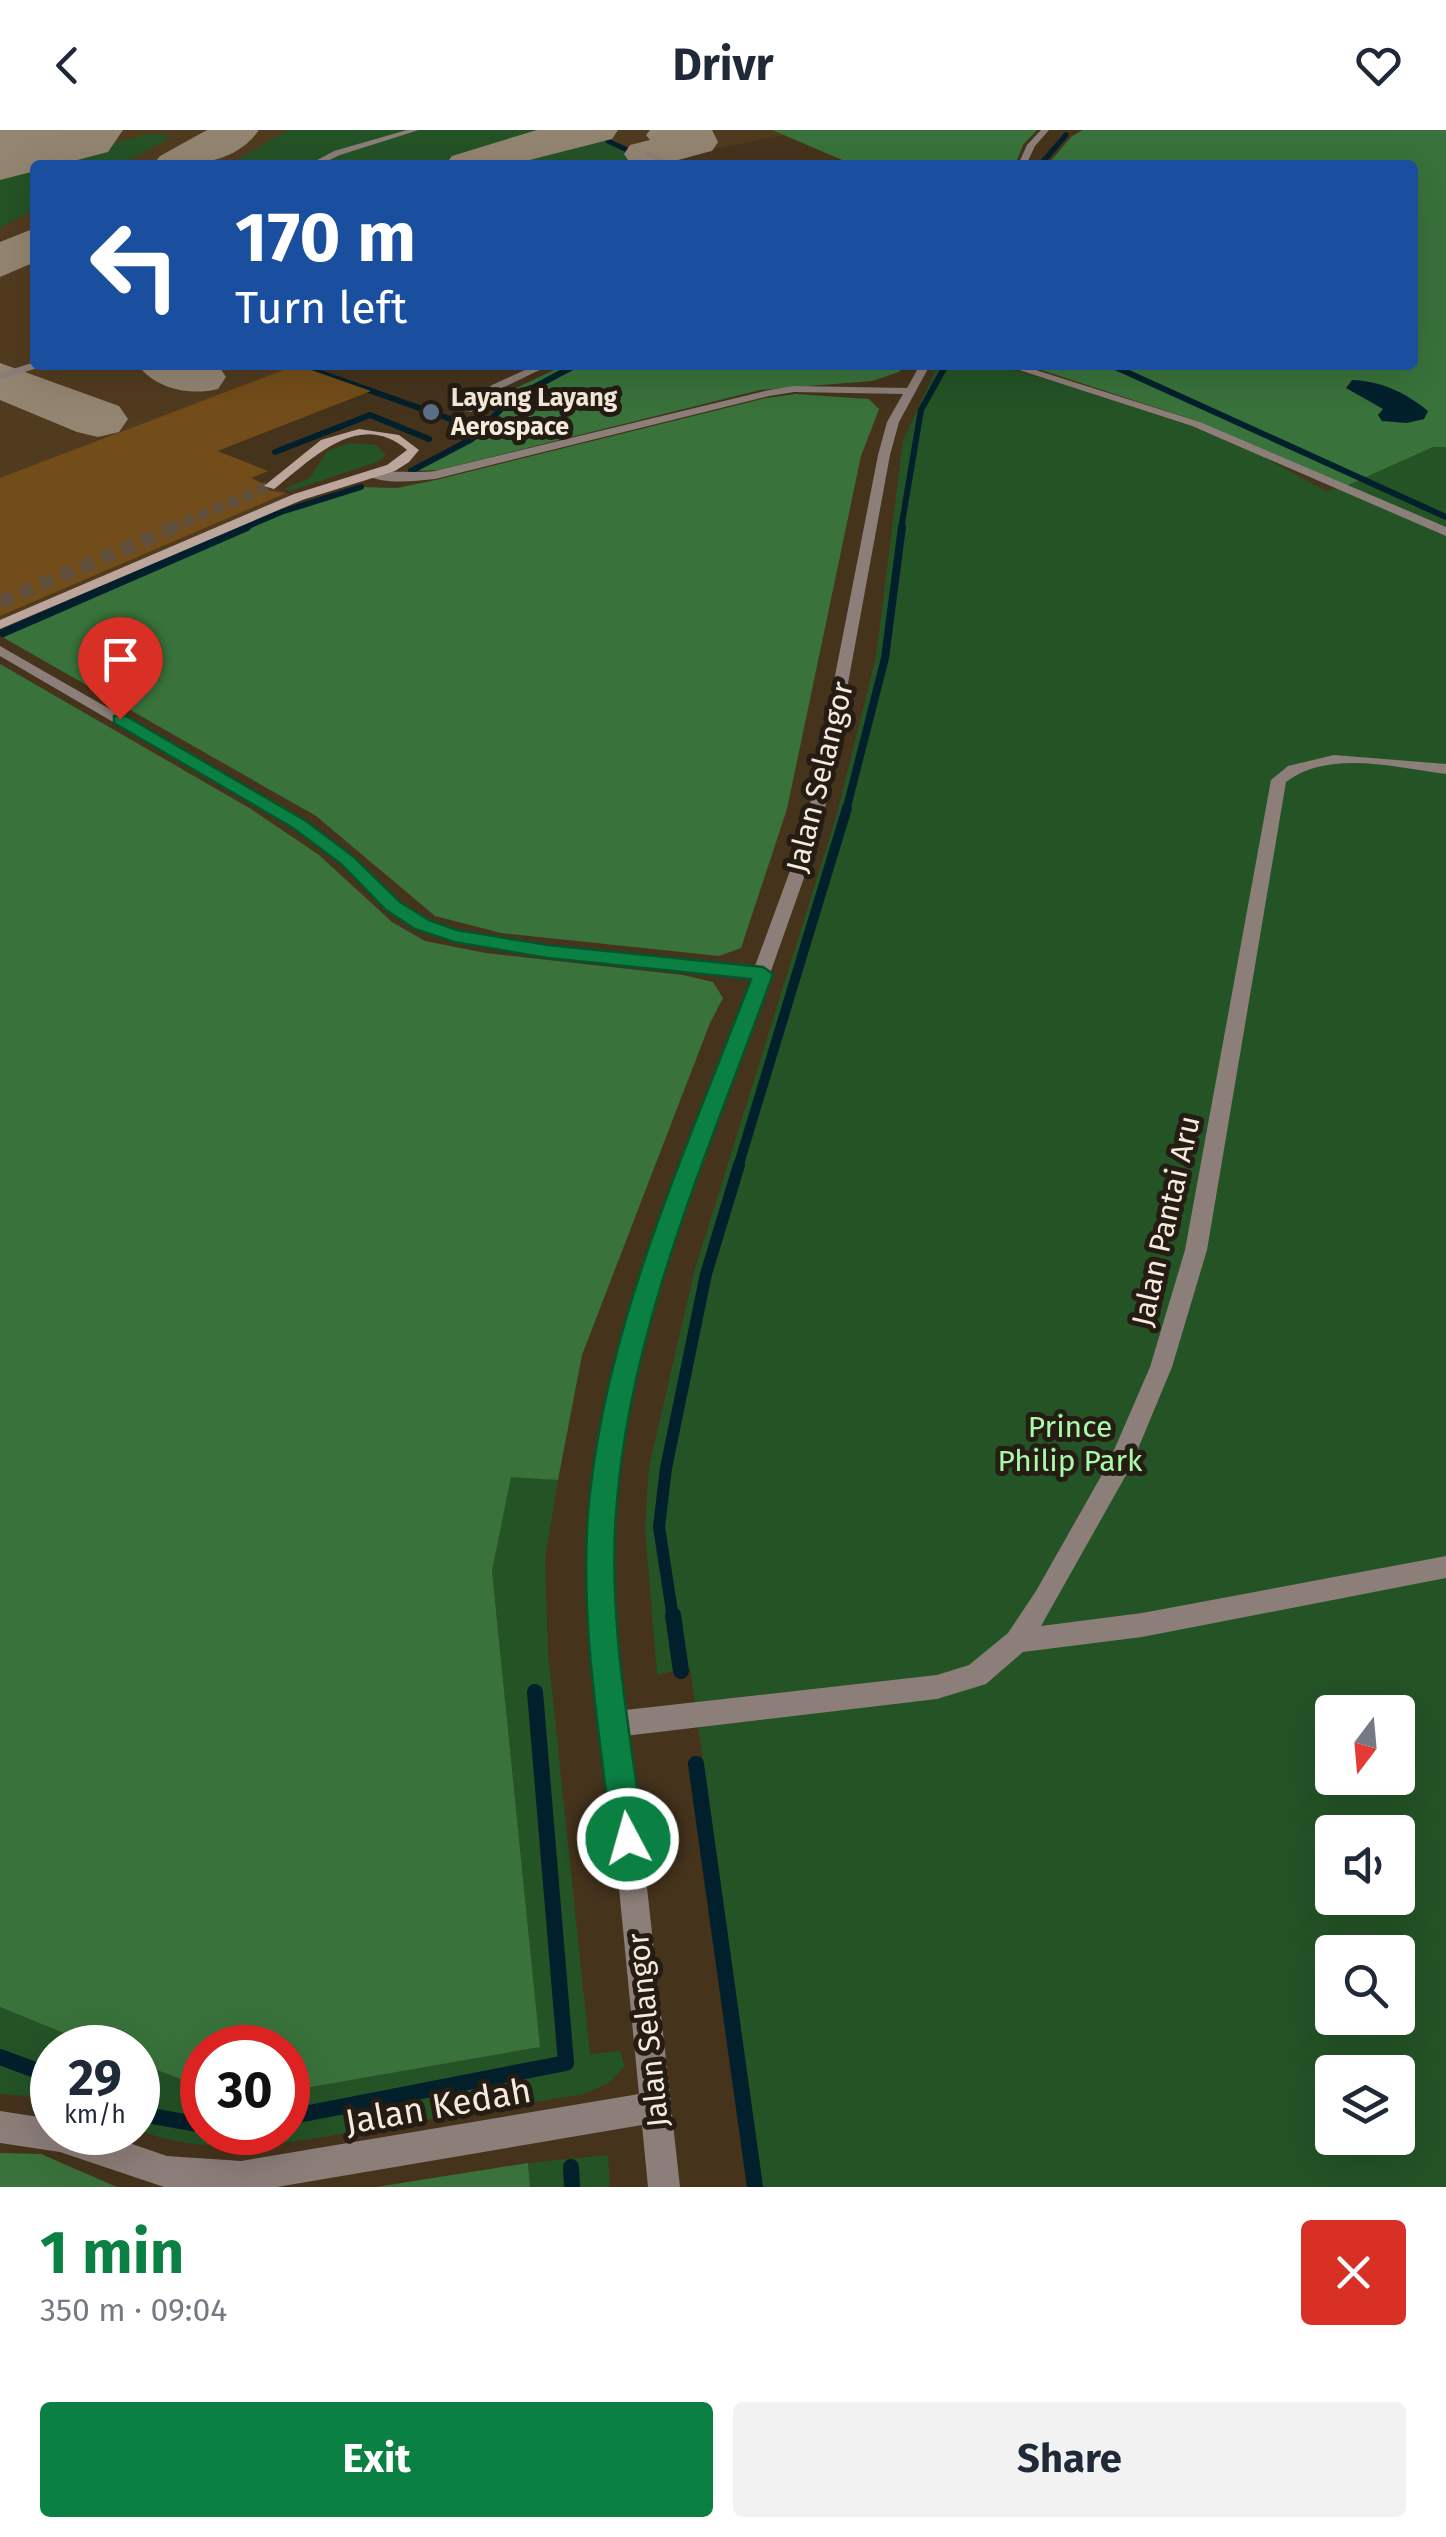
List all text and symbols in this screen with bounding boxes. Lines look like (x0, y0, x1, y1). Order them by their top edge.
icon: back (40, 38, 95, 93)
text: Drivr (672, 38, 774, 92)
icon: heart (1351, 38, 1406, 93)
text: 170 m (235, 196, 416, 280)
icon: left (70, 200, 200, 330)
text: Turn left (235, 281, 407, 335)
place label: Layang Layang Aerospace (450, 383, 618, 442)
marker: Layang Layang Aerospace (420, 401, 442, 423)
pin (78, 617, 163, 720)
icon: arrive (93, 632, 148, 687)
street label: Jalan Selangor (779, 678, 861, 876)
street label: Jalan Pantai Aru (1124, 1112, 1208, 1330)
park label: Prince Philip Park (998, 1409, 1143, 1479)
north arrow (1315, 1695, 1415, 1795)
map controls (1315, 1695, 1415, 2155)
position arrow (576, 1787, 680, 1891)
button: sound (1315, 1815, 1415, 1915)
street label: Jalan Selangor (620, 1931, 676, 2129)
button: search (1315, 1935, 1415, 2035)
speed limit sign: 30 (180, 2025, 310, 2155)
text: 29 (68, 2048, 122, 2108)
button: layers (1315, 2055, 1415, 2155)
street label: Jalan Kedah (342, 2069, 534, 2143)
text: km/h (64, 2100, 126, 2130)
text: 1 min (40, 2217, 184, 2289)
button: close (1301, 2220, 1406, 2325)
text: 350 m · 09:04 (40, 2291, 227, 2329)
button: Exit (40, 2402, 713, 2517)
button: Share (733, 2402, 1406, 2517)

